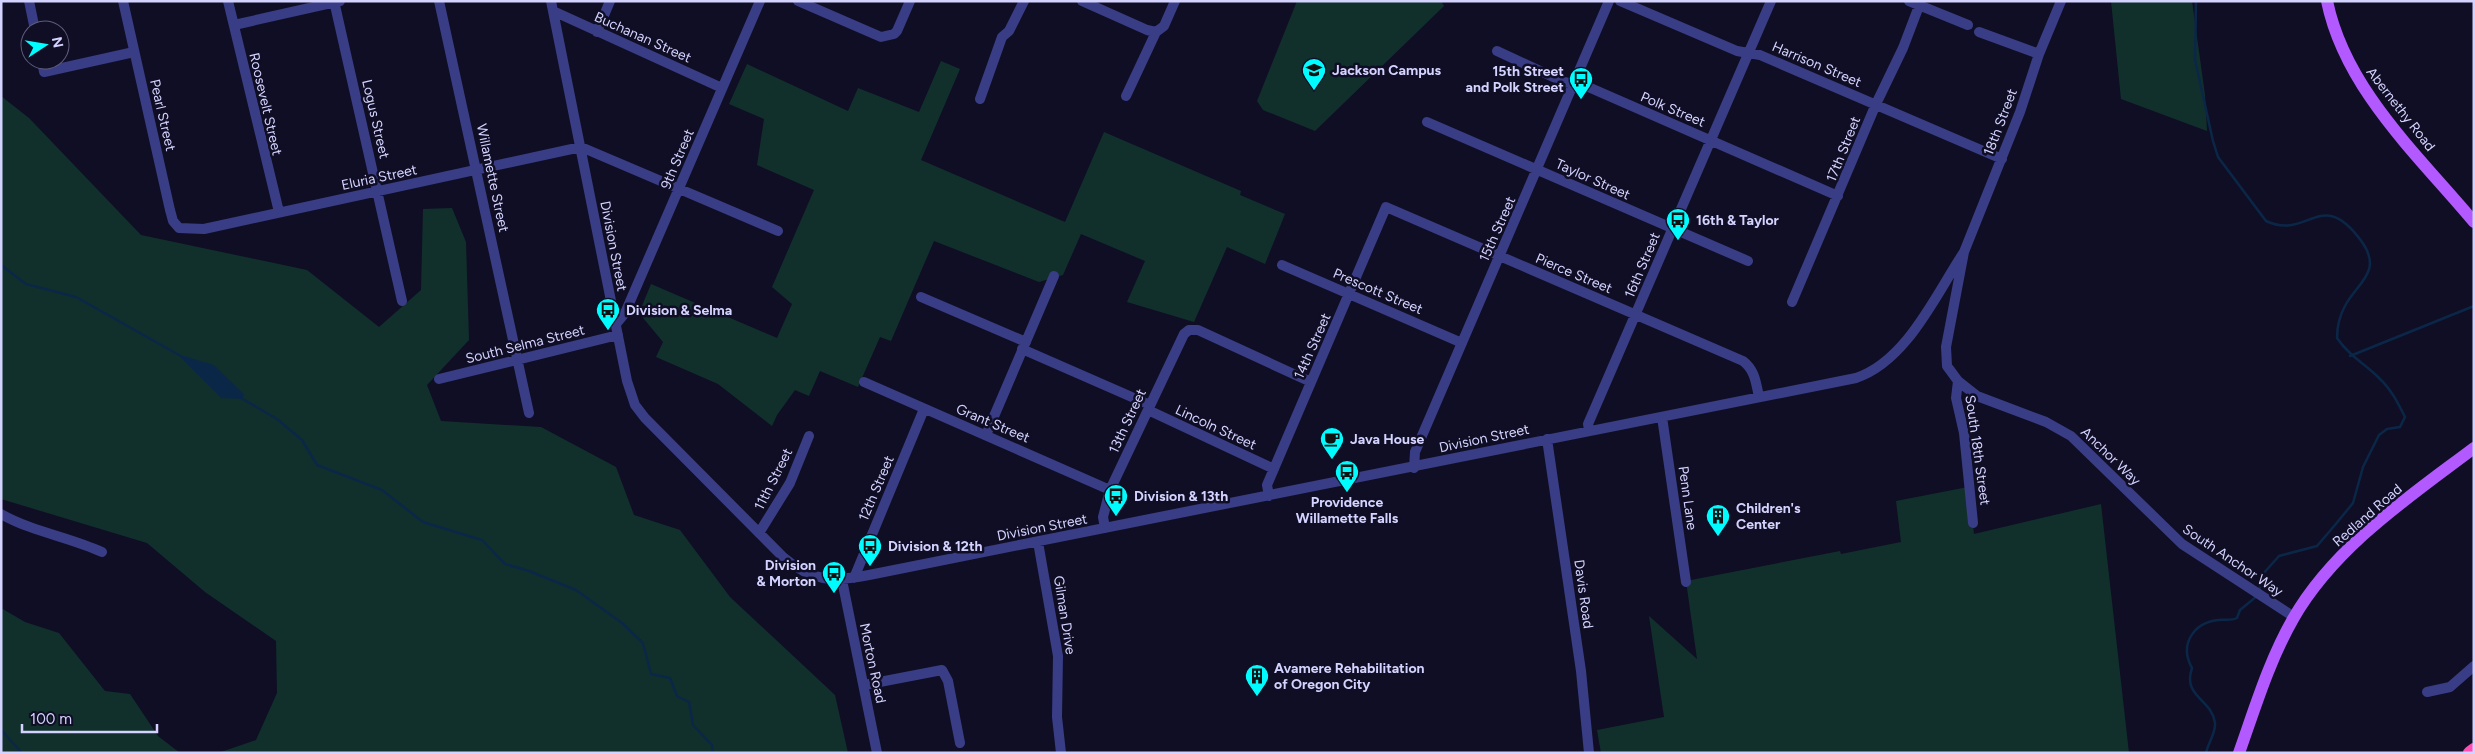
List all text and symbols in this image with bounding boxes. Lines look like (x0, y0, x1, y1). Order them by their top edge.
street label: Buchanan Street (592, 8, 694, 66)
north arrow (20, 20, 70, 70)
text: N (48, 35, 67, 49)
street label: Harrison Street (1770, 38, 1864, 91)
street label: Roosevelt Street (245, 51, 286, 157)
school or university icon: Jackson Campus (1301, 57, 1327, 91)
place label: Jackson Campus (1332, 62, 1441, 79)
place label: 15th Street and Polk Street (1466, 63, 1564, 96)
street label: Abernethy Road (2363, 64, 2439, 155)
bus stop icon: 15th Street and Polk Street (1568, 66, 1594, 100)
street label: Pearl Street (146, 78, 179, 153)
street label: Logus Street (358, 78, 393, 160)
street label: 18th Street (1980, 86, 2021, 158)
street label: Polk Street (1638, 88, 1708, 131)
street label: 17th Street (1823, 114, 1864, 184)
street label: Willamette Street (473, 122, 512, 234)
street label: 9th Street (657, 127, 698, 192)
street label: Taylor Street (1553, 155, 1633, 203)
street label: Eluria Street (340, 161, 419, 194)
street label: 15th Street (1476, 194, 1519, 264)
street label: Division Street (596, 199, 631, 293)
bus stop icon: 16th & Taylor (1665, 207, 1691, 241)
place label: 16th & Taylor (1696, 212, 1780, 229)
street label: 16th Street (1621, 230, 1664, 300)
street label: Pierce Street (1533, 250, 1615, 297)
street label: Prescott Street (1330, 265, 1425, 318)
bus stop icon: Division & Selma (595, 297, 621, 331)
place label: Division & Selma (626, 302, 732, 319)
street label: 14th Street (1290, 311, 1335, 382)
street label: South Selma Street (464, 321, 586, 368)
street label: 13th Street (1105, 386, 1150, 456)
street label: South 18th Street (1961, 394, 1994, 506)
street label: Grant Street (953, 400, 1032, 447)
street label: Lincoln Street (1173, 401, 1259, 454)
street label: Division Street (1437, 421, 1531, 456)
street label: Anchor Way (2077, 424, 2144, 489)
cafe icon: Java House (1319, 426, 1345, 460)
place label: Java House (1350, 431, 1424, 448)
street label: 11th Street (751, 445, 796, 513)
street label: 12th Street (855, 453, 898, 523)
bus stop icon: Providence Willamette Falls (1334, 459, 1360, 493)
street label: Penn Lane (1675, 465, 1700, 532)
street label: Redland Road (2329, 481, 2406, 550)
bus stop icon: Division & 13th (1103, 483, 1129, 517)
place label: Division & 13th (1134, 488, 1228, 505)
place label: Providence Willamette Falls (1296, 494, 1399, 527)
place label: Children's Center (1736, 500, 1801, 533)
building icon: Children's Center (1705, 503, 1731, 537)
street label: Division Street (995, 510, 1089, 545)
street label: South Anchor Way (2179, 521, 2287, 601)
bus stop icon: Division & 12th (857, 533, 883, 567)
place label: Division & 12th (888, 538, 983, 555)
place label: Division & Morton (757, 557, 816, 590)
street label: Davis Road (1570, 559, 1597, 630)
bus stop icon: Division & Morton (821, 560, 847, 594)
street label: Gilman Drive (1050, 574, 1079, 656)
street label: Morton Road (856, 621, 889, 705)
place label: Avamere Rehabilitation of Oregon City (1274, 660, 1425, 693)
building icon: Avamere Rehabilitation of Oregon City (1244, 663, 1270, 697)
scale bar (22, 702, 158, 734)
text: 100 m (30, 710, 72, 728)

